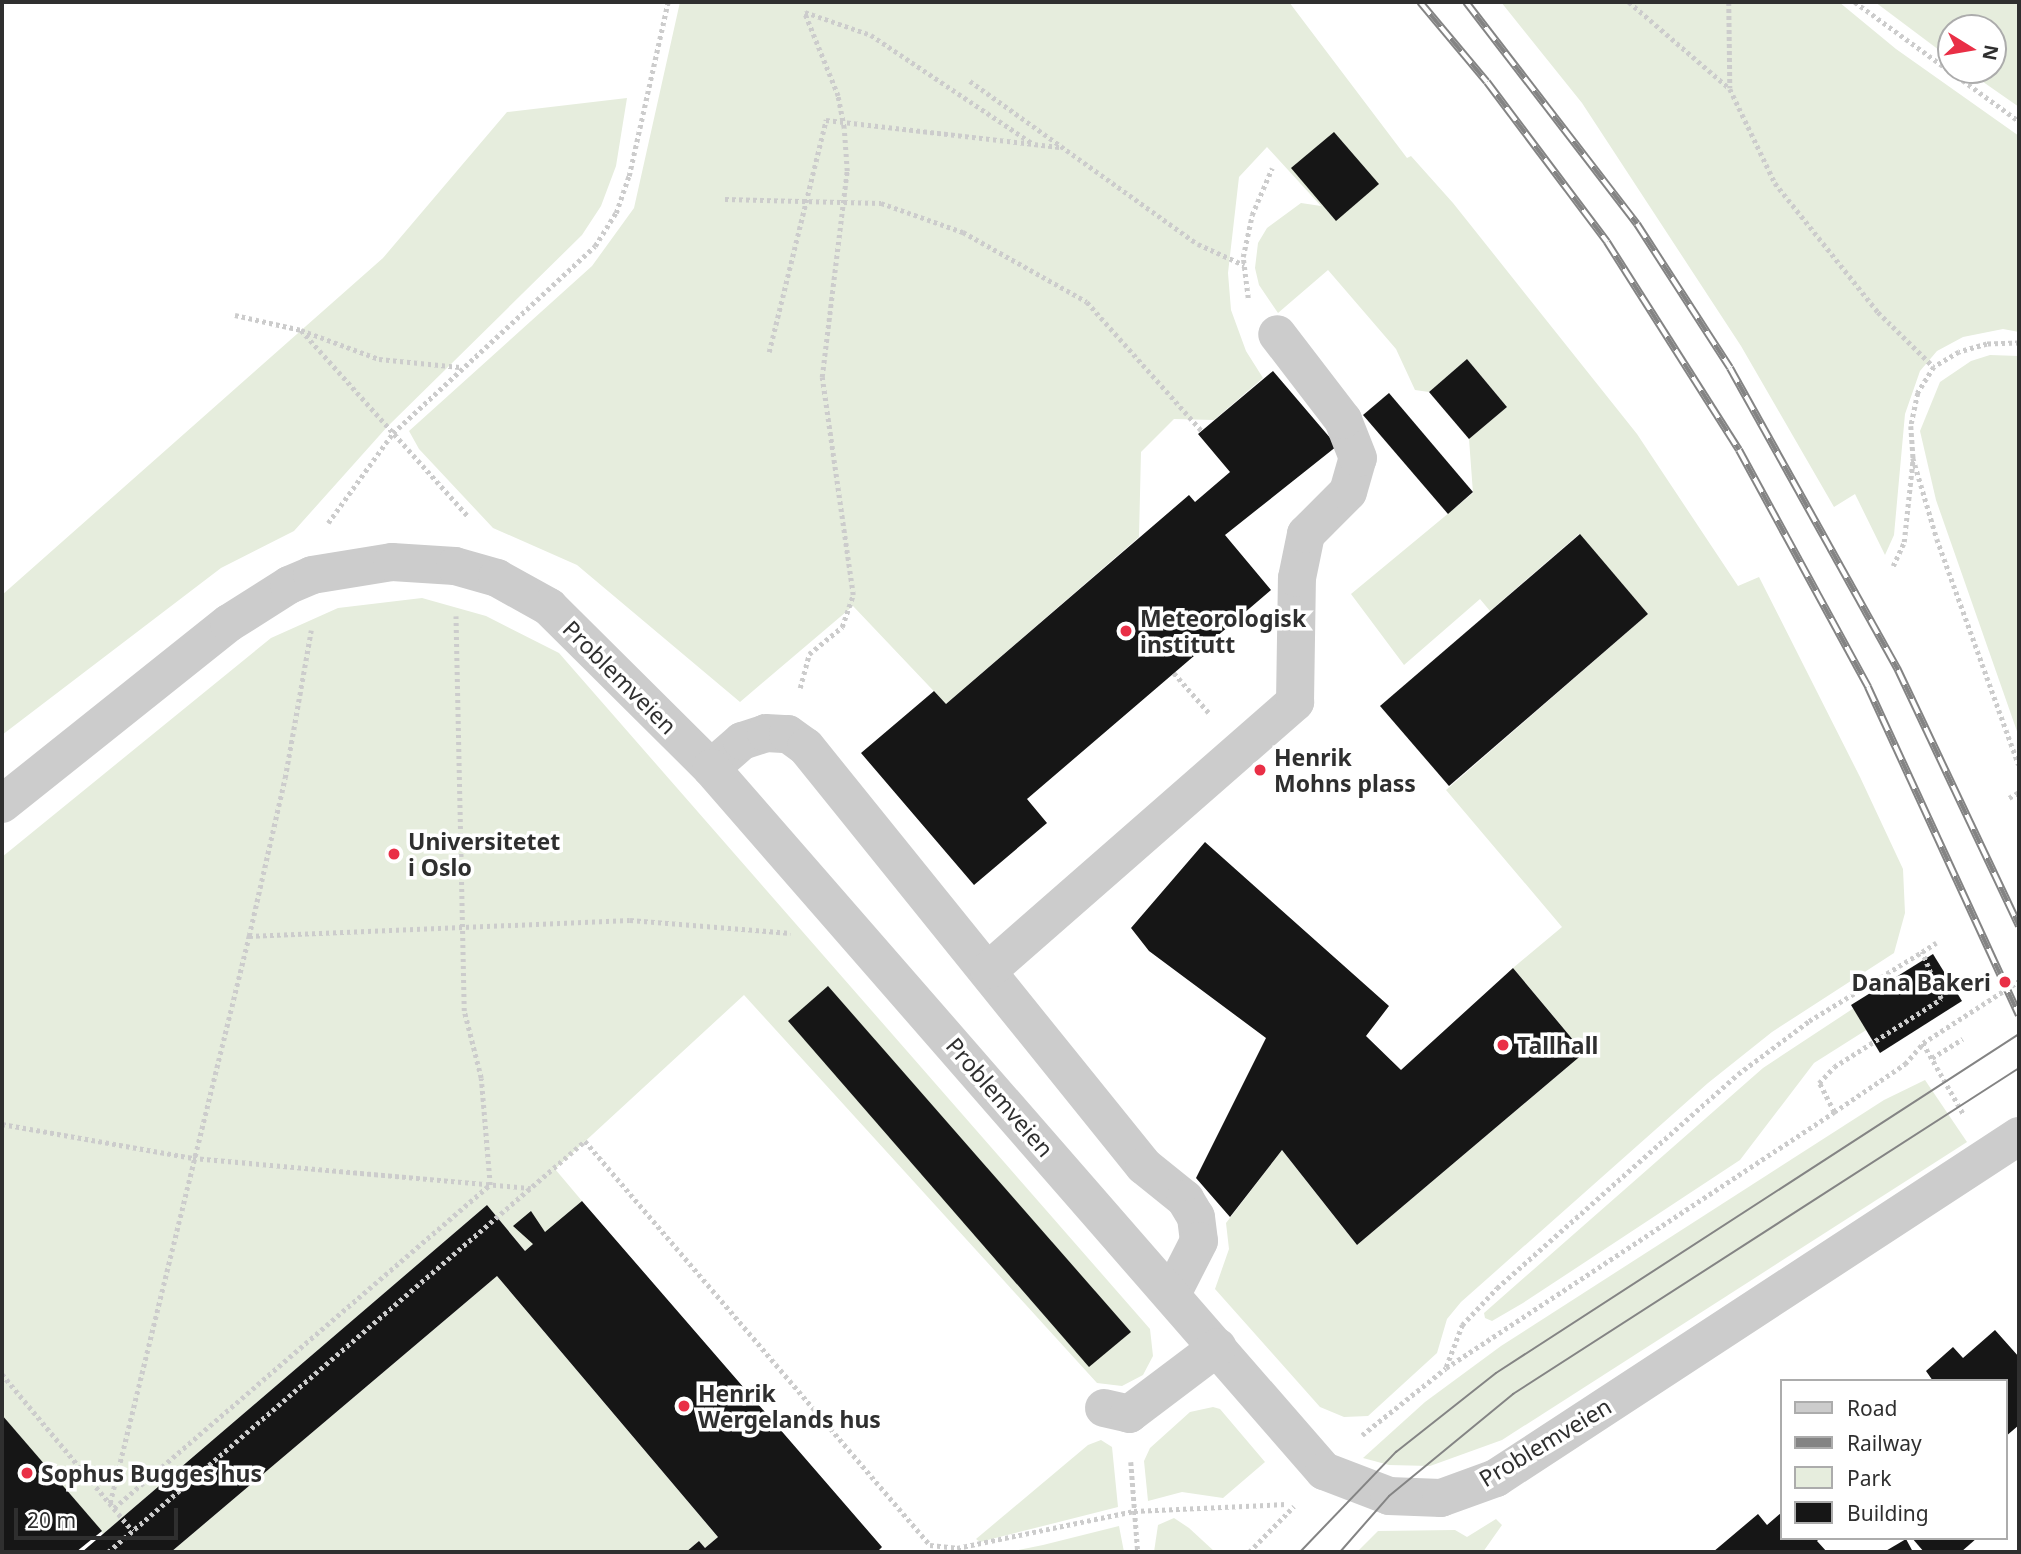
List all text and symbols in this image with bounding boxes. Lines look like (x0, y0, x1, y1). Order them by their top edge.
north arrow (1937, 14, 2007, 84)
text: N (1976, 43, 2005, 63)
place label: Meteorologisk institutt (1140, 604, 1306, 658)
street label: Problemveien (557, 614, 683, 740)
marker: Meteorologisk institutt (1118, 623, 1134, 639)
place label: Henrik Mohns plass (1274, 743, 1416, 797)
marker: Henrik Mohns plass (1252, 762, 1268, 778)
place label: Universitetet i Oslo (408, 827, 560, 881)
marker: Universitetet i Oslo (386, 846, 402, 862)
place label: Dana Bakeri (1851, 968, 1991, 996)
marker: Dana Bakeri (1997, 974, 2013, 990)
place label: Tallhall (1517, 1031, 1598, 1059)
street label: Problemveien (941, 1032, 1059, 1162)
marker: Tallhall (1495, 1037, 1511, 1053)
place label: Henrik Wergelands hus (698, 1379, 881, 1433)
legend (1780, 1379, 2007, 1540)
street label: Problemveien (1474, 1392, 1616, 1492)
text: Road (1847, 1394, 1897, 1422)
marker: Henrik Wergelands hus (676, 1398, 692, 1414)
text: Railway (1847, 1429, 1922, 1457)
place label: Sophus Bugges hus (41, 1459, 262, 1487)
text: Park (1847, 1464, 1891, 1492)
marker: Sophus Bugges hus (19, 1465, 35, 1481)
scale bar (18, 1494, 182, 1538)
text: Building (1847, 1499, 1929, 1527)
text: 20 m (27, 1506, 76, 1534)

